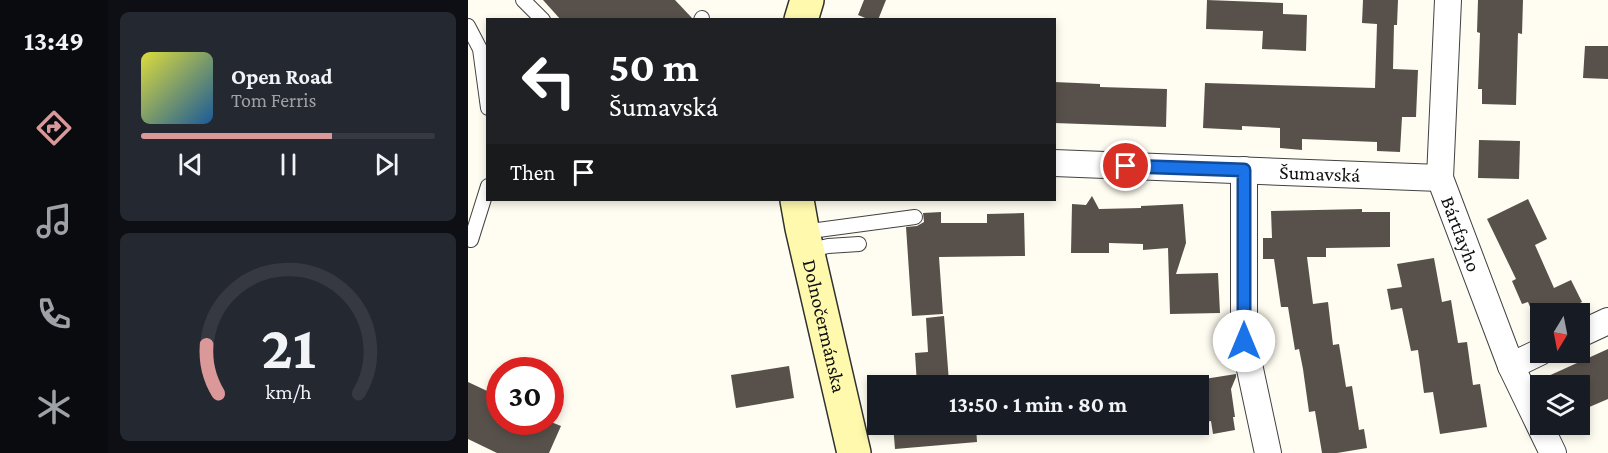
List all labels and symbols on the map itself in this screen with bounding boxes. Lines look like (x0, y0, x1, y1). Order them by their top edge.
pin (1100, 140, 1151, 191)
street label: Šumavská (1279, 161, 1361, 186)
street label: Bártfayho (1437, 193, 1485, 275)
street label: Dolnočermánska (799, 257, 851, 395)
north arrow (1530, 303, 1590, 363)
position arrow (1212, 309, 1276, 373)
speed limit sign: 30 (486, 357, 564, 435)

